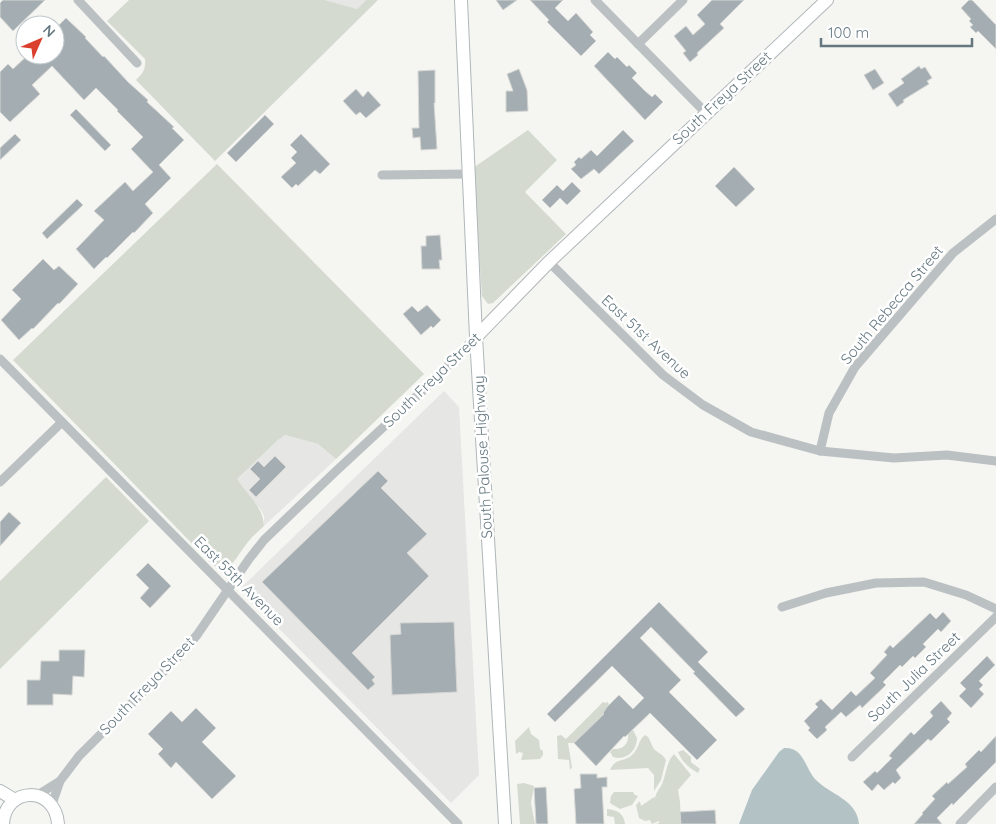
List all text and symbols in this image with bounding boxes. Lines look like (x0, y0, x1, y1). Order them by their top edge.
north arrow (15, 15, 65, 65)
scale bar (821, 15, 972, 47)
text: N (39, 21, 59, 41)
text: 100 m (828, 23, 869, 42)
street label: South Freya Street (668, 47, 775, 148)
street label: South Rebecca Street (836, 241, 947, 368)
street label: East 51st Avenue (598, 290, 695, 383)
street label: South Freya Street (379, 328, 485, 431)
street label: South Palouse Highway (469, 375, 496, 539)
street label: East 55th Avenue (190, 532, 288, 630)
street label: South Julia Street (863, 628, 964, 726)
street label: South Freya Street (95, 633, 198, 739)

